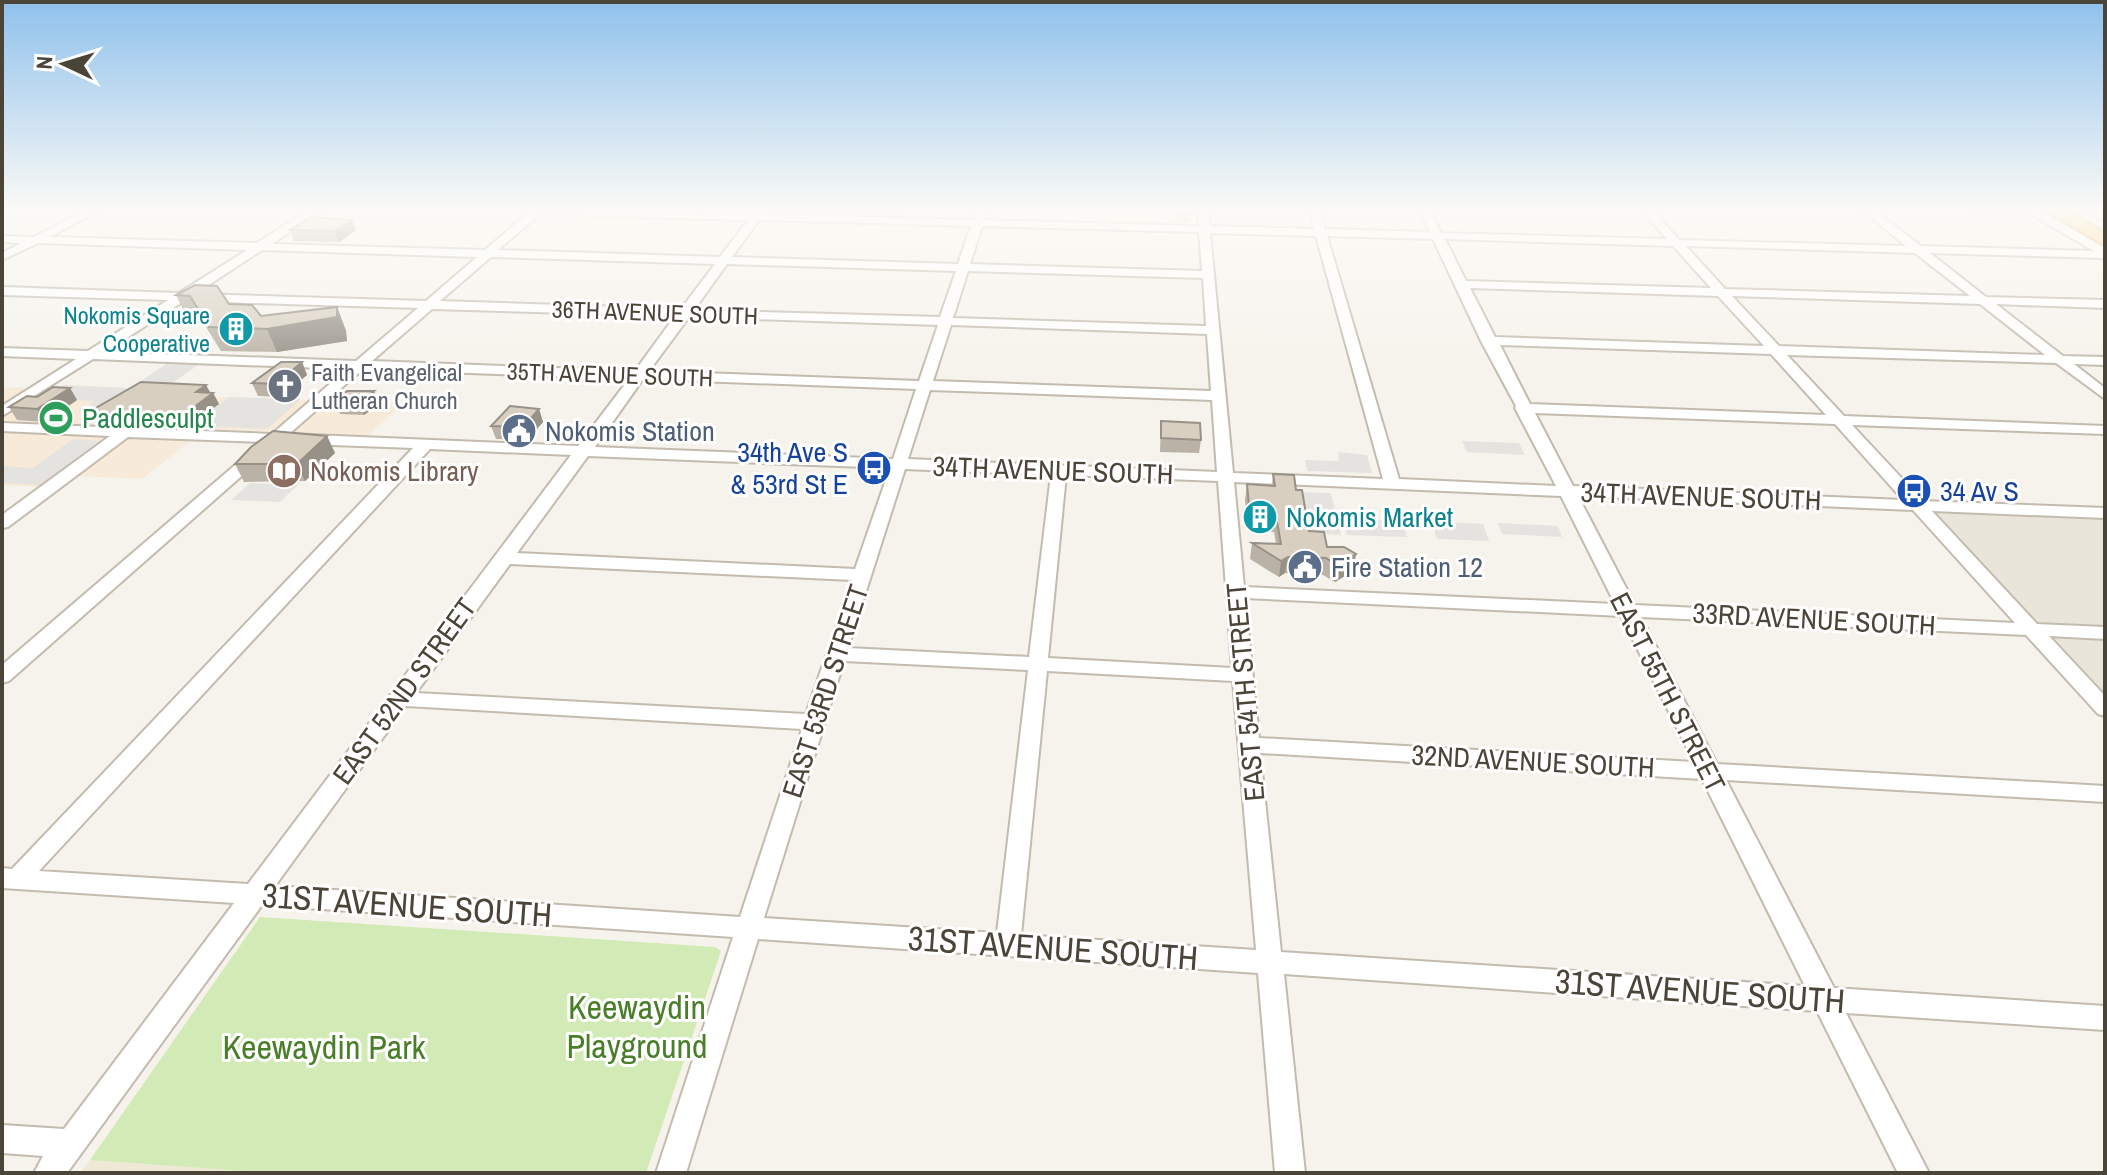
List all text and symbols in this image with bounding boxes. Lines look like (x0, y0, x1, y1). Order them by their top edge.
north arrow (24, 24, 104, 104)
text: N (29, 55, 59, 70)
street label: 36TH AVENUE SOUTH (551, 292, 759, 332)
place label: Nokomis Square Cooperative (63, 299, 210, 359)
building icon: Nokomis Square Cooperative (217, 310, 255, 348)
street label: 35TH AVENUE SOUTH (506, 354, 714, 394)
place label: Faith Evangelical Lutheran Church (311, 356, 462, 416)
church icon: Faith Evangelical Lutheran Church (266, 367, 304, 405)
sports icon: Paddlesculpt (37, 399, 75, 437)
place label: Paddlesculpt (82, 399, 213, 437)
public building icon: Nokomis Station (500, 412, 538, 450)
place label: Nokomis Station (545, 412, 715, 450)
place label: 34th Ave S & 53rd St E (731, 433, 848, 503)
street label: 34TH AVENUE SOUTH (932, 447, 1174, 493)
bus stop icon: 34th Ave S & 53rd St E (855, 449, 893, 487)
library icon: Nokomis Library (265, 452, 303, 490)
place label: Nokomis Library (310, 452, 479, 490)
bus stop icon: 34 Av S (1895, 472, 1933, 510)
place label: 34 Av S (1940, 472, 2019, 510)
street label: 34TH AVENUE SOUTH (1580, 473, 1822, 519)
building icon: Nokomis Market (1241, 498, 1279, 536)
place label: Nokomis Market (1286, 498, 1453, 536)
public building icon: Fire Station 12 (1286, 548, 1324, 586)
place label: Fire Station 12 (1331, 548, 1483, 586)
street label: EAST 53RD STREET (773, 580, 877, 802)
street label: EAST 54TH STREET (1217, 581, 1273, 803)
street label: EAST 55TH STREET (1601, 586, 1735, 798)
street label: EAST 52ND STREET (323, 590, 485, 792)
street label: 33RD AVENUE SOUTH (1692, 594, 1936, 644)
street label: 32ND AVENUE SOUTH (1411, 736, 1655, 786)
street label: 31ST AVENUE SOUTH (261, 872, 553, 938)
street label: 31ST AVENUE SOUTH (907, 915, 1199, 981)
street label: 31ST AVENUE SOUTH (1554, 958, 1846, 1024)
park label: Keewaydin Playground (566, 984, 708, 1069)
park label: Keewaydin Park (222, 1024, 426, 1070)

